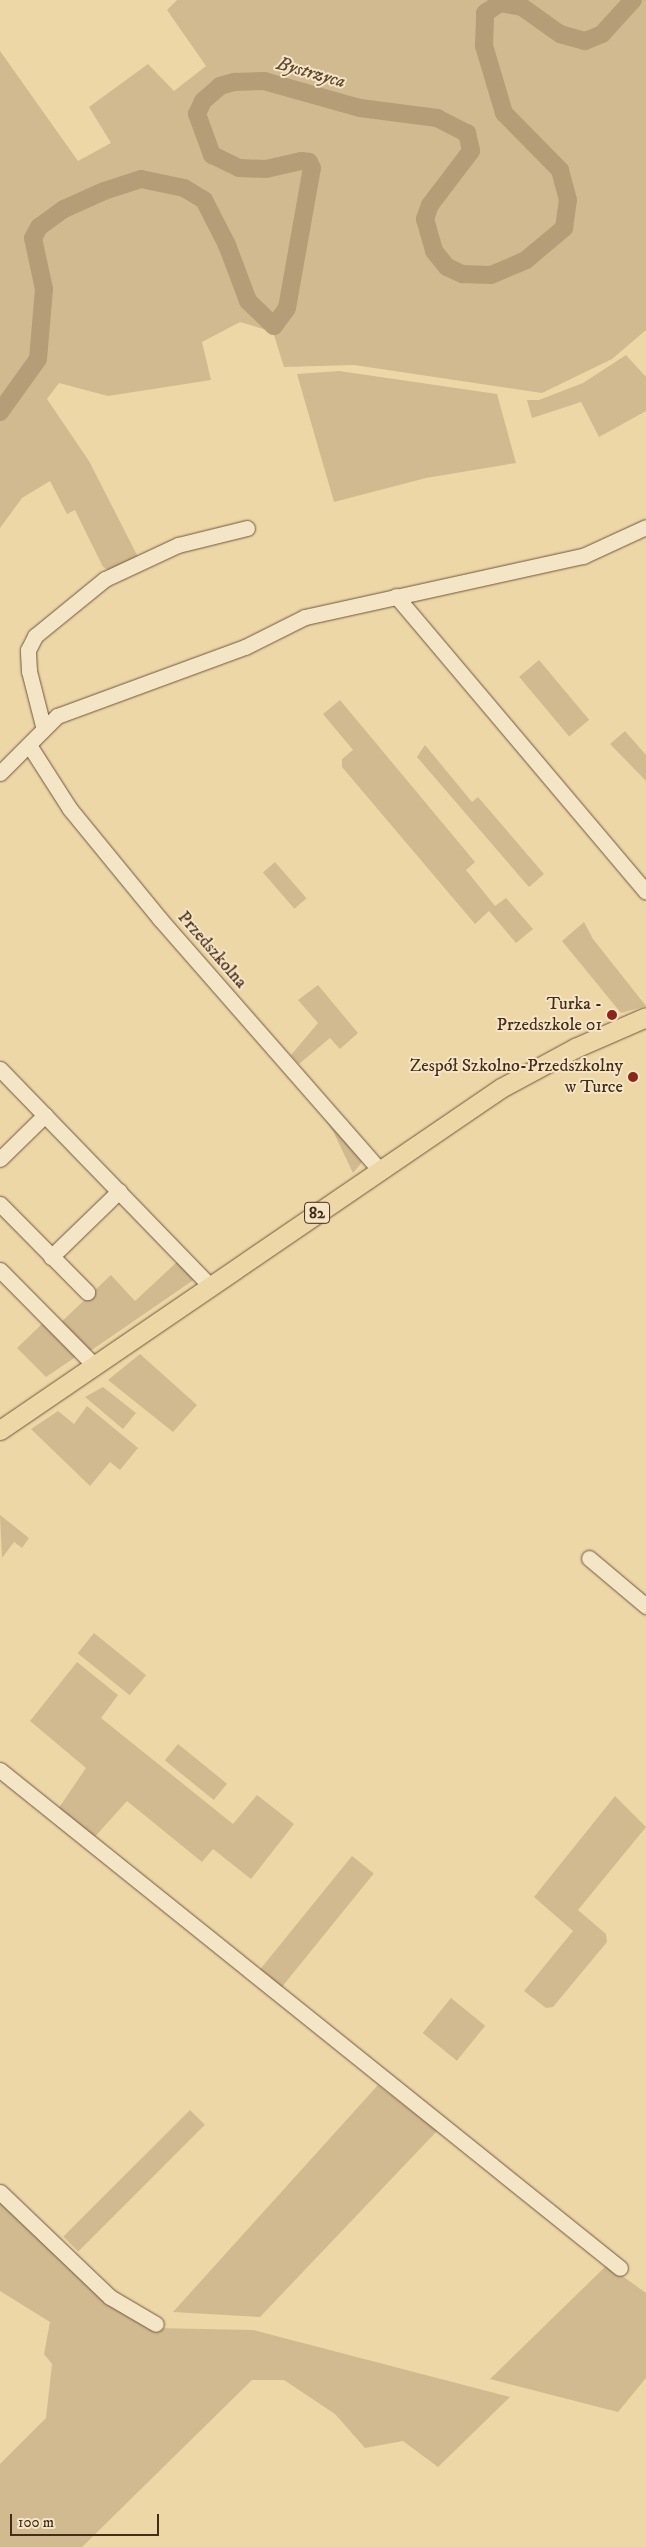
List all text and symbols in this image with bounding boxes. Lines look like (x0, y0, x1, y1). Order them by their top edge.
water label: Bystrzyca (274, 52, 348, 94)
street label: Przedszkolna (173, 907, 251, 993)
place label: Turka - Przedszkole 01 (496, 994, 602, 1036)
marker: Turka - Przedszkole 01 (606, 1009, 618, 1021)
place label: Zespół Szkolno-Przedszkolny w Turce (410, 1056, 623, 1098)
marker: Zespół Szkolno-Przedszkolny w Turce (627, 1071, 639, 1083)
road number: 82 (303, 1200, 331, 1226)
scale bar (12, 2504, 161, 2536)
text: 100 m (18, 2513, 54, 2532)

